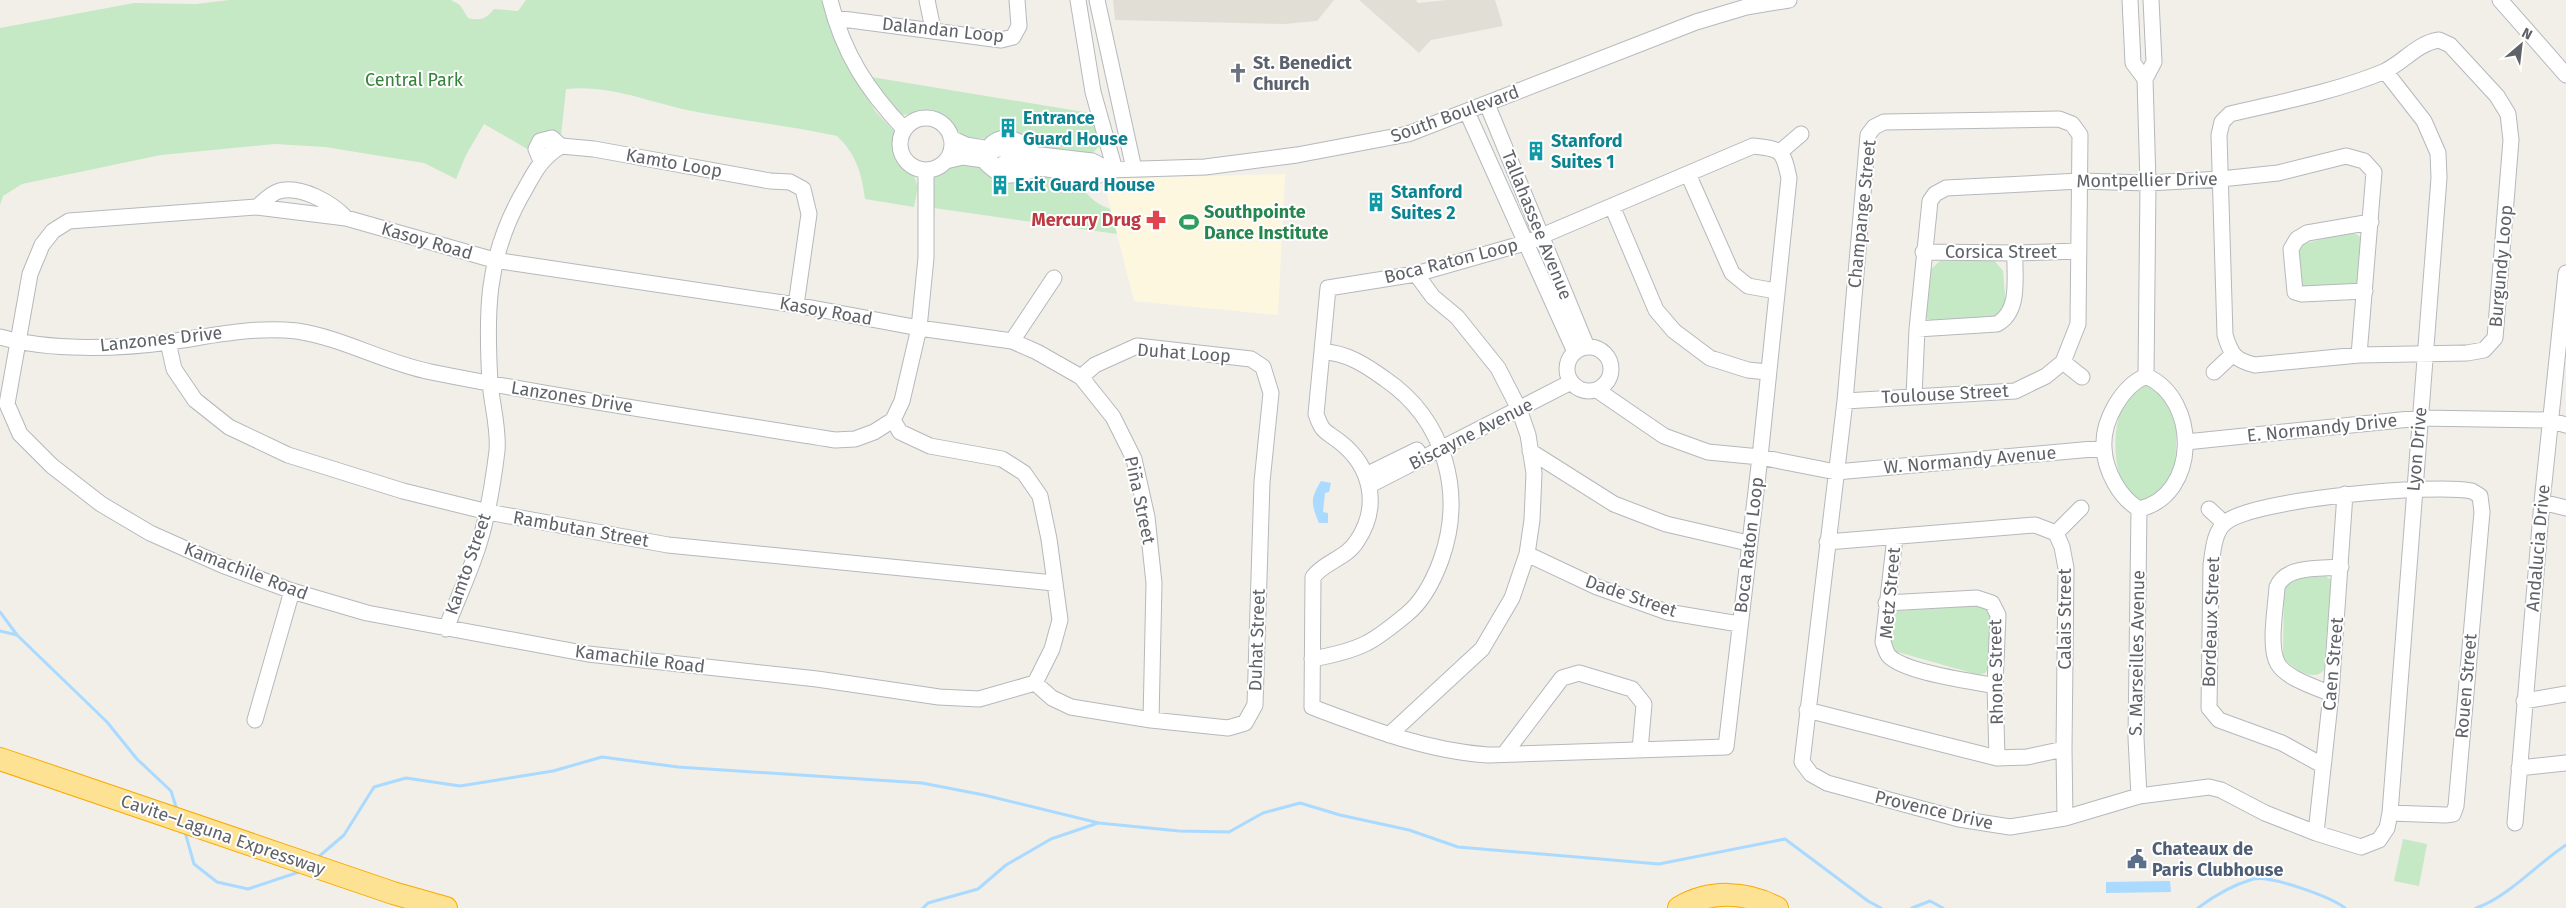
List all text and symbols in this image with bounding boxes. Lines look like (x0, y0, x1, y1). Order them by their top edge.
street label: Dalandan Loop (881, 13, 1005, 47)
north arrow (2496, 20, 2546, 70)
text: N (2519, 24, 2535, 44)
place label: St. Benedict Church (1253, 52, 1353, 95)
church icon: St. Benedict Church (1227, 62, 1249, 84)
park label: Central Park (365, 69, 464, 91)
street label: South Boulevard (1388, 81, 1522, 147)
place label: Entrance Guard House (1023, 107, 1128, 150)
building icon: Entrance Guard House (997, 117, 1019, 139)
place label: Stanford Suites 1 (1551, 130, 1623, 173)
street label: Champange Street (1843, 138, 1881, 289)
building icon: Stanford Suites 1 (1525, 140, 1547, 162)
street label: Kamto Loop (624, 144, 724, 182)
street label: Tallahassee Avenue (1497, 147, 1577, 303)
street label: Montpellier Drive (2076, 168, 2218, 192)
building icon: Exit Guard House (989, 174, 1011, 196)
place label: Exit Guard House (1015, 174, 1155, 196)
place label: Stanford Suites 2 (1391, 181, 1463, 224)
building icon: Stanford Suites 2 (1365, 191, 1387, 213)
place label: Southpointe Dance Institute (1204, 201, 1328, 244)
street label: Burgundy Loop (2485, 204, 2517, 328)
place label: Mercury Drug (1032, 209, 1141, 231)
pharmacy icon: Mercury Drug (1145, 209, 1167, 231)
sports icon: Southpointe Dance Institute (1178, 211, 1200, 233)
street label: Kasoy Road (379, 217, 475, 265)
street label: Boca Raton Loop (1382, 234, 1520, 288)
street label: Corsica Street (1945, 241, 2058, 263)
street label: Kasoy Road (778, 292, 874, 330)
street label: Lanzones Drive (99, 322, 223, 356)
street label: Duhat Loop (1136, 339, 1232, 367)
street label: Lanzones Drive (509, 377, 635, 417)
street label: Toulouse Street (1881, 380, 2010, 408)
street label: Biscayne Avenue (1405, 393, 1537, 475)
street label: Lyon Drive (2402, 406, 2432, 492)
street label: E. Normandy Drive (2246, 409, 2398, 447)
street label: W. Normandy Avenue (1883, 441, 2057, 479)
street label: Piña Street (1120, 454, 1160, 547)
street label: Boca Raton Loop (1730, 476, 1768, 614)
street label: Andalucia Drive (2521, 484, 2555, 612)
street label: Rambutan Street (511, 506, 651, 552)
street label: Kamto Street (440, 510, 496, 618)
street label: Kamachile Road (181, 537, 311, 605)
street label: Metz Street (1875, 546, 1905, 640)
street label: Bordeaux Street (2198, 556, 2224, 688)
street label: Calais Street (2054, 568, 2076, 670)
street label: Dade Street (1582, 570, 1680, 622)
street label: S. Marseilles Avenue (2125, 570, 2149, 736)
street label: Duhat Street (1244, 588, 1270, 692)
street label: Caen Street (2318, 616, 2348, 712)
street label: Rhone Street (1984, 618, 2008, 725)
street label: Rouen Street (2450, 632, 2482, 740)
street label: Kamachile Road (574, 640, 706, 678)
street label: Provence Drive (1873, 786, 1995, 834)
street label: Cavite–Laguna Expressway (118, 790, 328, 880)
place label: Chateaux de Paris Clubhouse (2152, 838, 2283, 881)
public building icon: Chateaux de Paris Clubhouse (2126, 848, 2148, 870)

